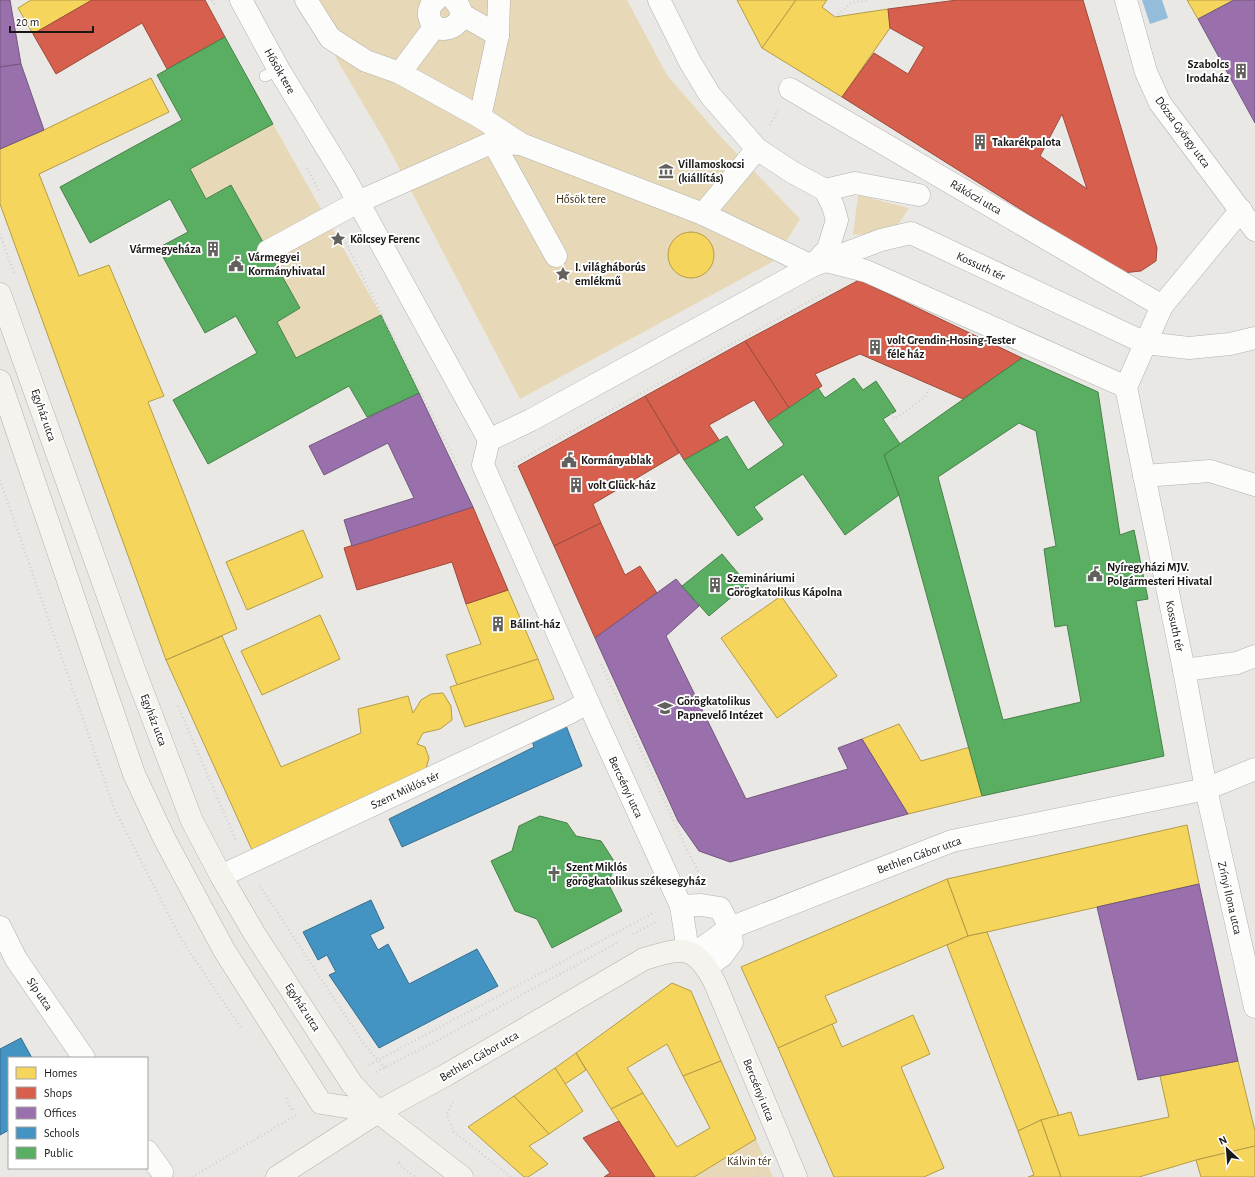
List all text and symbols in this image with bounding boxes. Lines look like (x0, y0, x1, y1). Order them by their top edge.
scale bar (10, 8, 93, 34)
text: 20 m (16, 16, 39, 28)
street label: Hősök tere (262, 46, 298, 96)
place label: Szabolcs Irodaház (1186, 58, 1229, 84)
building icon: Szabolcs Irodaház (1232, 62, 1250, 80)
street label: Dózsa György utca (1152, 94, 1213, 171)
building icon: Takarékpalota (971, 133, 989, 151)
place label: Takarékpalota (992, 136, 1061, 148)
place label: Villamoskocsi (kiállítás) (678, 158, 744, 185)
museum icon: Villamoskocsi (kiállítás) (657, 162, 675, 180)
street label: Rákóczi utca (948, 177, 1004, 217)
park label: Hősök tere (556, 193, 606, 205)
place icon: Kölcsey Ferenc (329, 230, 347, 248)
place label: Kölcsey Ferenc (350, 233, 420, 246)
building icon: Vármegyeháza (204, 240, 222, 258)
place label: Vármegyeháza (130, 243, 201, 256)
street label: Kossuth tér (955, 250, 1007, 283)
place label: Vármegyei Kormányhivatal (248, 251, 325, 278)
public building icon: Vármegyei Kormányhivatal (227, 255, 245, 273)
place label: I. világháborús emlékmű (575, 261, 646, 287)
place icon: I. világháborús emlékmű (554, 265, 572, 283)
place label: volt Grendin-Hosing-Tester féle ház (887, 334, 1016, 360)
building icon: volt Grendin-Hosing-Tester féle ház (866, 338, 884, 356)
street label: Egyház utca (28, 387, 59, 444)
public building icon: Kormányablak (560, 451, 578, 469)
place label: Kormányablak (581, 454, 652, 467)
building icon: volt Glück-ház (567, 476, 585, 494)
place label: volt Glück-ház (588, 479, 656, 491)
place label: Nyíregyházi MJV. Polgármesteri Hivatal (1107, 561, 1212, 587)
public building icon: Nyíregyházi MJV. Polgármesteri Hivatal (1086, 565, 1104, 583)
place label: Szemináriumi Görögkatolikus Kápolna (727, 572, 843, 598)
building icon: Szemináriumi Görögkatolikus Kápolna (706, 576, 724, 594)
street label: Kossuth tér (1164, 599, 1186, 653)
building icon: Bálint-ház (489, 615, 507, 633)
place label: Bálint-ház (510, 618, 560, 630)
street label: Egyház utca (138, 692, 170, 749)
place label: Görögkatolikus Papnevelő Intézet (677, 695, 763, 721)
school or university icon: Görögkatolikus Papnevelő Intézet (656, 699, 674, 717)
street label: Bercsényi utca (606, 755, 646, 820)
street label: Szent Miklós tér (369, 769, 441, 811)
street label: Bethlen Gábor utca (875, 834, 963, 876)
street label: Zrínyi Ilona utca (1215, 860, 1244, 936)
place label: Szent Miklós görögkatolikus székesegyház (566, 861, 706, 888)
church icon: Szent Miklós görögkatolikus székesegyház (545, 865, 563, 883)
street label: Síp utca (25, 976, 55, 1013)
street label: Egyház utca (282, 981, 323, 1034)
street label: Bethlen Gábor utca (438, 1028, 521, 1083)
legend (8, 1057, 148, 1169)
street label: Bercsényi utca (740, 1057, 777, 1124)
text: Homes (44, 1067, 77, 1079)
text: Shops (44, 1087, 72, 1099)
text: Offices (44, 1107, 77, 1119)
text: Schools (44, 1127, 79, 1139)
north arrow (1207, 1129, 1247, 1169)
text: N (1217, 1134, 1229, 1147)
text: Public (44, 1147, 73, 1159)
park label: Kálvin tér (727, 1155, 771, 1167)

